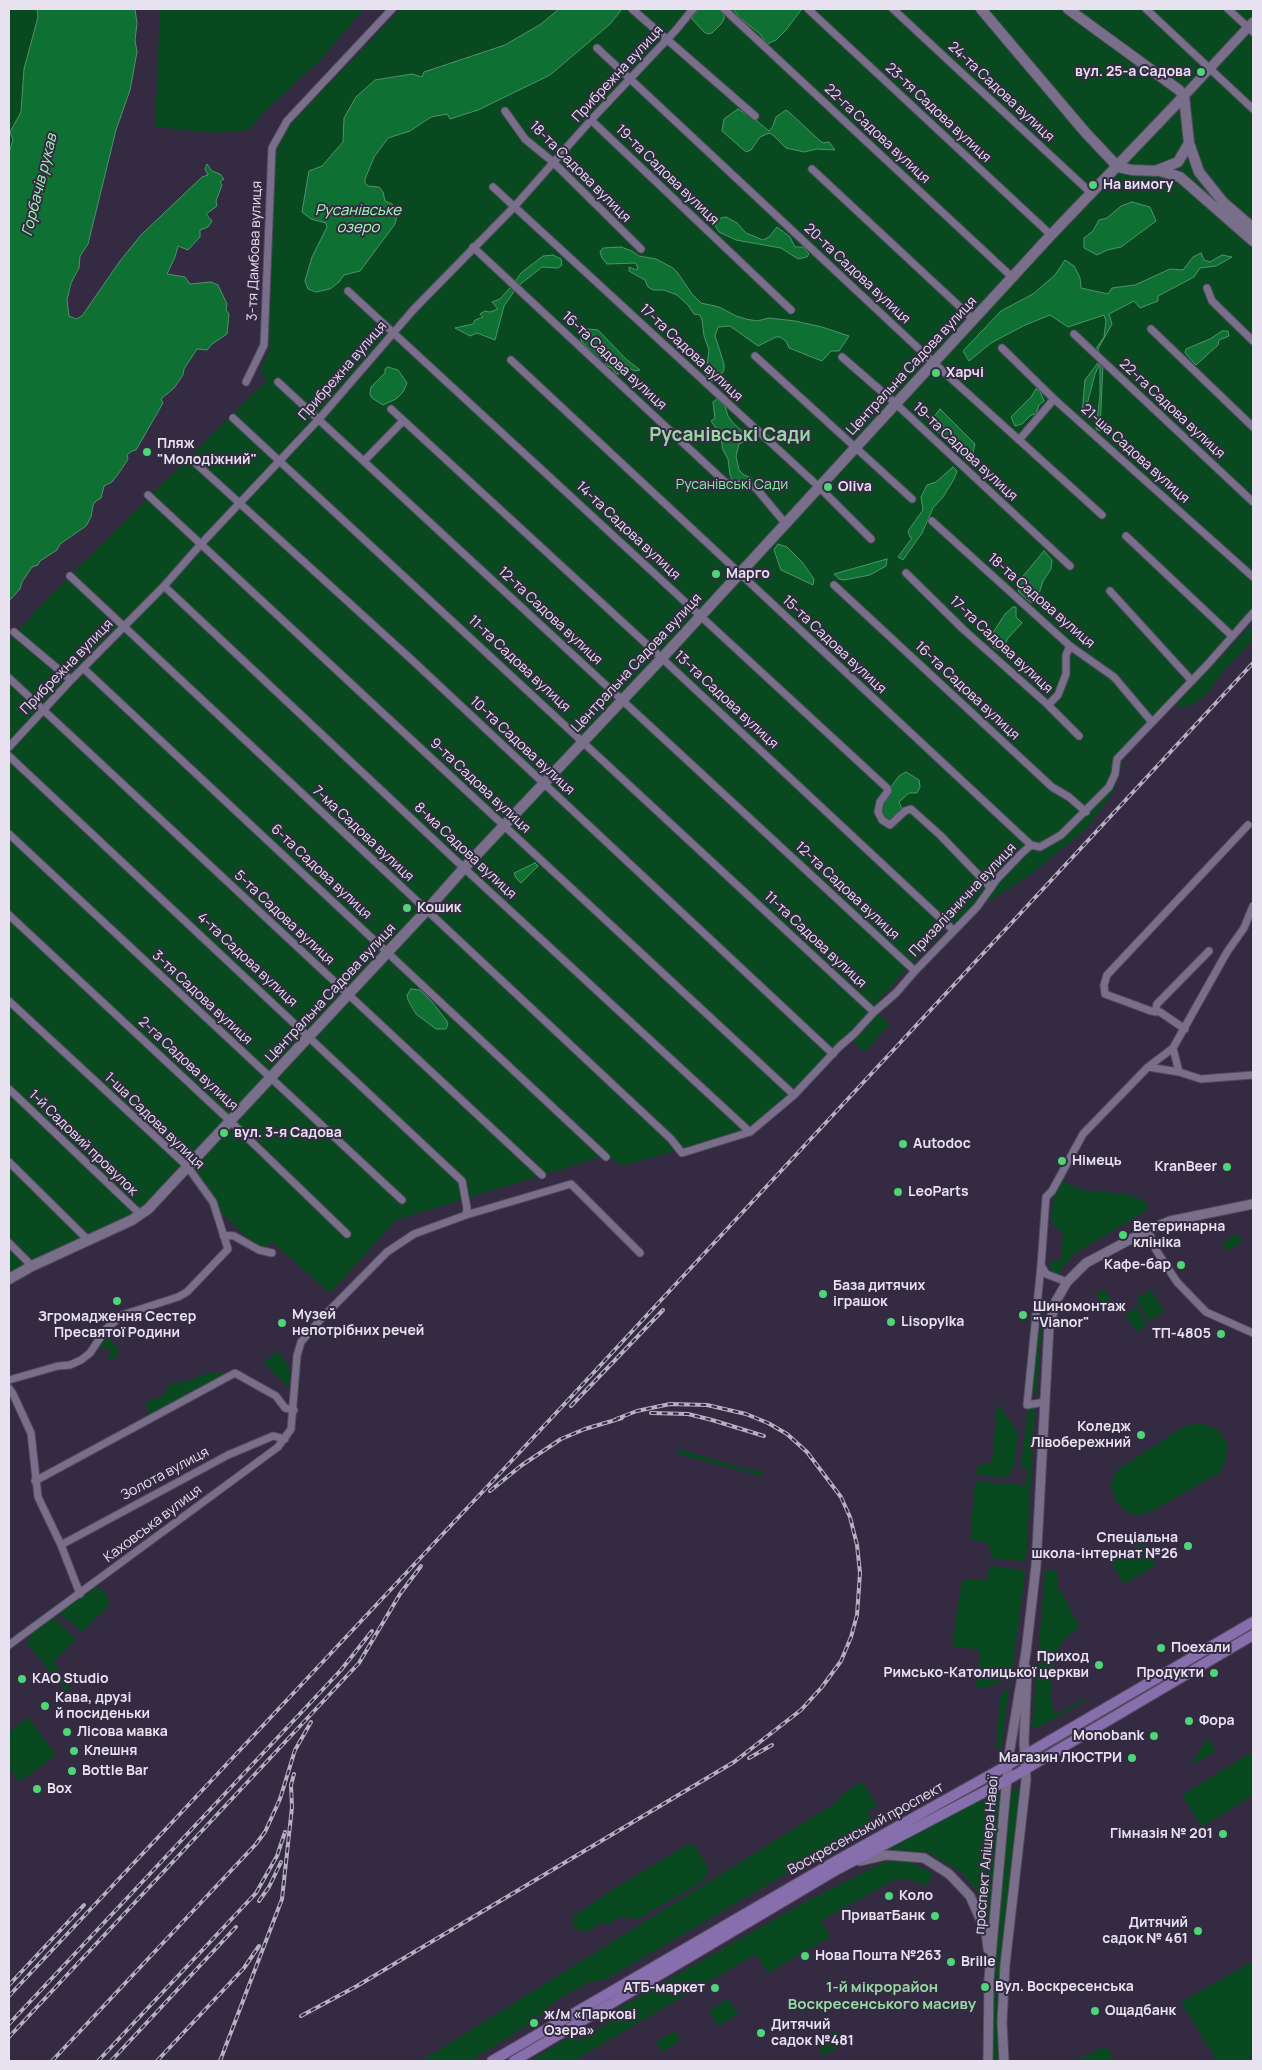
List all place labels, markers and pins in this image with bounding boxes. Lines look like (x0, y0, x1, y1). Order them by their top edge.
place label: вул. 25-а Садова (1075, 64, 1191, 80)
marker: вул. 25-а Садова (1195, 66, 1207, 78)
place label: На вимогу (1103, 177, 1173, 193)
marker: На вимогу (1087, 179, 1099, 191)
place label: Харчі (946, 365, 984, 381)
marker: Харчі (930, 367, 942, 379)
place label: Пляж "Молодіжний" (157, 436, 257, 468)
marker: Пляж "Молодіжний" (141, 446, 153, 458)
place label: Oliva (838, 479, 872, 495)
marker: Oliva (822, 481, 834, 493)
place label: Марго (726, 566, 770, 582)
marker: Марго (710, 568, 722, 580)
place label: Кошик (417, 900, 461, 916)
marker: Кошик (401, 902, 413, 914)
place label: вул. 3-я Садова (234, 1125, 342, 1141)
marker: вул. 3-я Садова (218, 1127, 230, 1139)
place label: Autodoc (913, 1136, 971, 1152)
marker: Autodoc (897, 1138, 909, 1150)
place label: Німець (1072, 1153, 1122, 1169)
marker: Німець (1056, 1155, 1068, 1167)
place label: KranBeer (1154, 1159, 1217, 1175)
marker: KranBeer (1221, 1161, 1233, 1173)
place label: LeoParts (908, 1184, 969, 1200)
marker: LeoParts (892, 1186, 904, 1198)
place label: Ветеринарна клініка (1133, 1219, 1225, 1252)
marker: Ветеринарна клініка (1117, 1229, 1129, 1241)
place label: Кафе-бар (1104, 1257, 1171, 1273)
marker: Кафе-бар (1175, 1259, 1187, 1271)
place label: База дитячих іграшок (833, 1278, 925, 1310)
marker: База дитячих іграшок (817, 1288, 829, 1300)
marker: Згромадження Сестер Пресвятої Родини (111, 1295, 123, 1307)
place label: Шиномонтаж "Vianor" (1033, 1299, 1126, 1331)
place label: Музей непотрібних речей (292, 1307, 424, 1340)
place label: Згромадження Сестер Пресвятої Родини (38, 1309, 196, 1341)
marker: Шиномонтаж "Vianor" (1017, 1309, 1029, 1321)
place label: Lisopylka (901, 1314, 964, 1330)
marker: Lisopylka (885, 1316, 897, 1328)
marker: Музей непотрібних речей (276, 1317, 288, 1329)
place label: ТП-4805 (1152, 1326, 1211, 1342)
marker: ТП-4805 (1215, 1328, 1227, 1340)
place label: Коледж Лівобережний (1030, 1419, 1131, 1451)
marker: Коледж Лівобережний (1135, 1429, 1147, 1441)
place label: Спеціальна школа-інтернат №26 (1031, 1530, 1178, 1562)
marker: Спеціальна школа-інтернат №26 (1182, 1540, 1194, 1552)
place label: Поехали (1171, 1640, 1230, 1656)
marker: Поехали (1155, 1642, 1167, 1654)
place label: Приход Римсько-Католицької церкви (883, 1649, 1089, 1681)
marker: Приход Римсько-Католицької церкви (1093, 1659, 1105, 1671)
place label: Продукти (1136, 1665, 1204, 1681)
marker: Продукти (1208, 1667, 1220, 1679)
place label: KAO Studio (32, 1671, 109, 1687)
marker: KAO Studio (16, 1673, 28, 1685)
place label: Кава, друзі й посиденьки (55, 1690, 150, 1722)
marker: Кава, друзі й посиденьки (39, 1700, 51, 1712)
place label: Фора (1199, 1713, 1235, 1729)
marker: Фора (1183, 1715, 1195, 1727)
place label: Лісова мавка (77, 1724, 168, 1740)
marker: Лісова мавка (61, 1726, 73, 1738)
place label: Monobank (1073, 1728, 1144, 1744)
marker: Monobank (1148, 1730, 1160, 1742)
place label: Клешня (84, 1743, 137, 1759)
marker: Клешня (68, 1745, 80, 1757)
place label: Магазин ЛЮСТРИ (999, 1750, 1122, 1766)
marker: Магазин ЛЮСТРИ (1126, 1752, 1138, 1764)
place label: Bottle Bar (82, 1763, 148, 1779)
marker: Bottle Bar (66, 1765, 78, 1777)
place label: Box (47, 1781, 72, 1797)
marker: Box (31, 1783, 43, 1795)
place label: Гімназія № 201 (1110, 1826, 1213, 1842)
marker: Гімназія № 201 (1217, 1828, 1229, 1840)
place label: Коло (899, 1888, 933, 1904)
marker: Коло (883, 1890, 895, 1902)
place label: ПриватБанк (841, 1908, 925, 1924)
marker: ПриватБанк (929, 1910, 941, 1922)
place label: Дитячий садок № 461 (1102, 1915, 1188, 1948)
marker: Дитячий садок № 461 (1192, 1925, 1204, 1937)
place label: Нова Пошта №263 (815, 1948, 941, 1964)
marker: Нова Пошта №263 (799, 1950, 811, 1962)
place label: Brille (961, 1954, 996, 1970)
marker: Brille (945, 1956, 957, 1968)
place label: Вул. Воскресенська (995, 1979, 1134, 1995)
place label: АТБ-маркет (623, 1980, 705, 1996)
marker: Вул. Воскресенська (979, 1981, 991, 1993)
marker: АТБ-маркет (709, 1982, 721, 1994)
place label: Ощадбанк (1105, 2003, 1176, 2019)
marker: Ощадбанк (1089, 2005, 1101, 2017)
place label: ж/м «Паркові Озера» (544, 2007, 636, 2040)
marker: ж/м «Паркові Озера» (528, 2017, 540, 2029)
place label: Дитячий садок №481 (771, 2017, 854, 2050)
marker: Дитячий садок №481 (755, 2027, 767, 2039)

